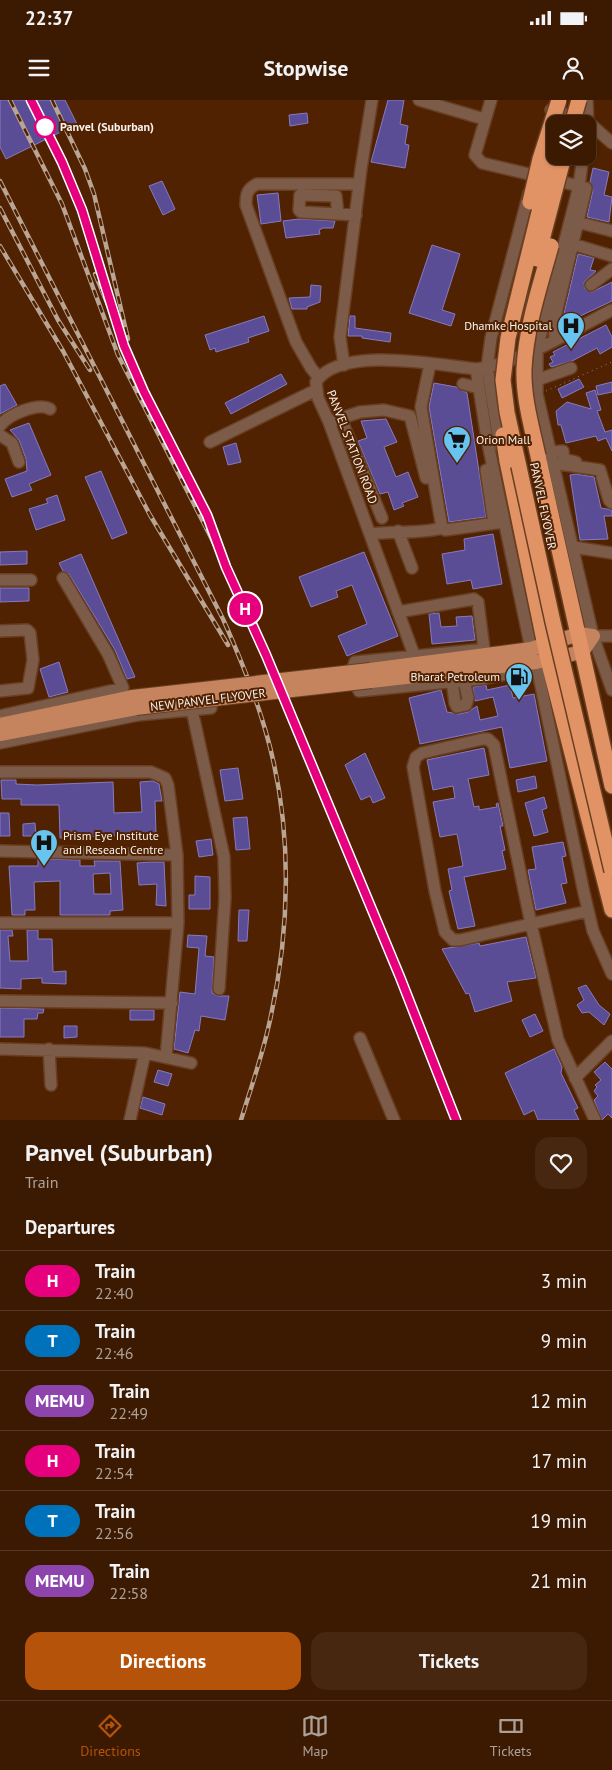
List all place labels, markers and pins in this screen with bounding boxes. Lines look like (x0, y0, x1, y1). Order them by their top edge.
marker: Panvel (Suburban) (34, 116, 56, 138)
place label: Panvel (Suburban) (60, 119, 154, 134)
hospital icon: Dhamke Hospital (556, 311, 586, 350)
place label: Dhamke Hospital (464, 318, 552, 333)
supermarket icon: Orion Mall (442, 425, 472, 464)
place label: Orion Mall (476, 432, 531, 447)
fuel station icon: Bharat Petroleum (504, 662, 534, 701)
place label: Bharat Petroleum (410, 669, 500, 684)
hospital icon: Prism Eye Institute and Reseach Centre (29, 828, 59, 867)
place label: Prism Eye Institute and Reseach Centre (63, 828, 163, 857)

